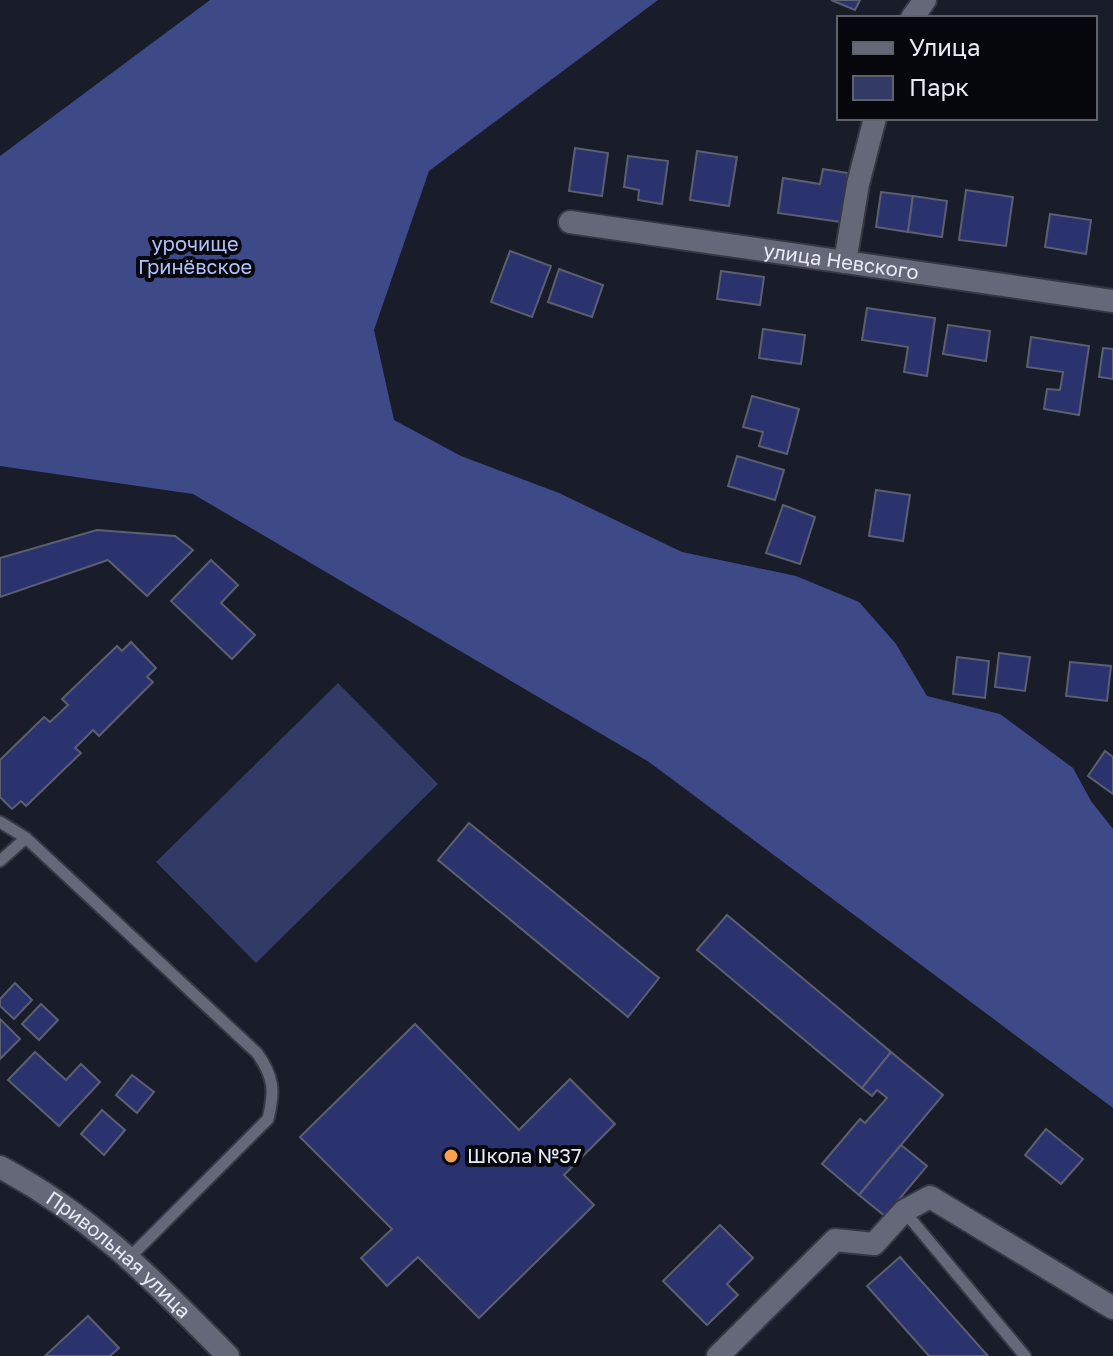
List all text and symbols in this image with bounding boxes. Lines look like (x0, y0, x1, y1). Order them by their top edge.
legend (837, 16, 1097, 120)
text: Улица (909, 32, 981, 61)
text: Парк (909, 72, 969, 101)
park label: урочище Гринёвское (138, 231, 252, 278)
street label: улица Невского (762, 237, 921, 284)
place label: Школа №37 (467, 1143, 582, 1167)
marker: Школа №37 (442, 1147, 460, 1165)
street label: Привольная улица (42, 1185, 197, 1323)

